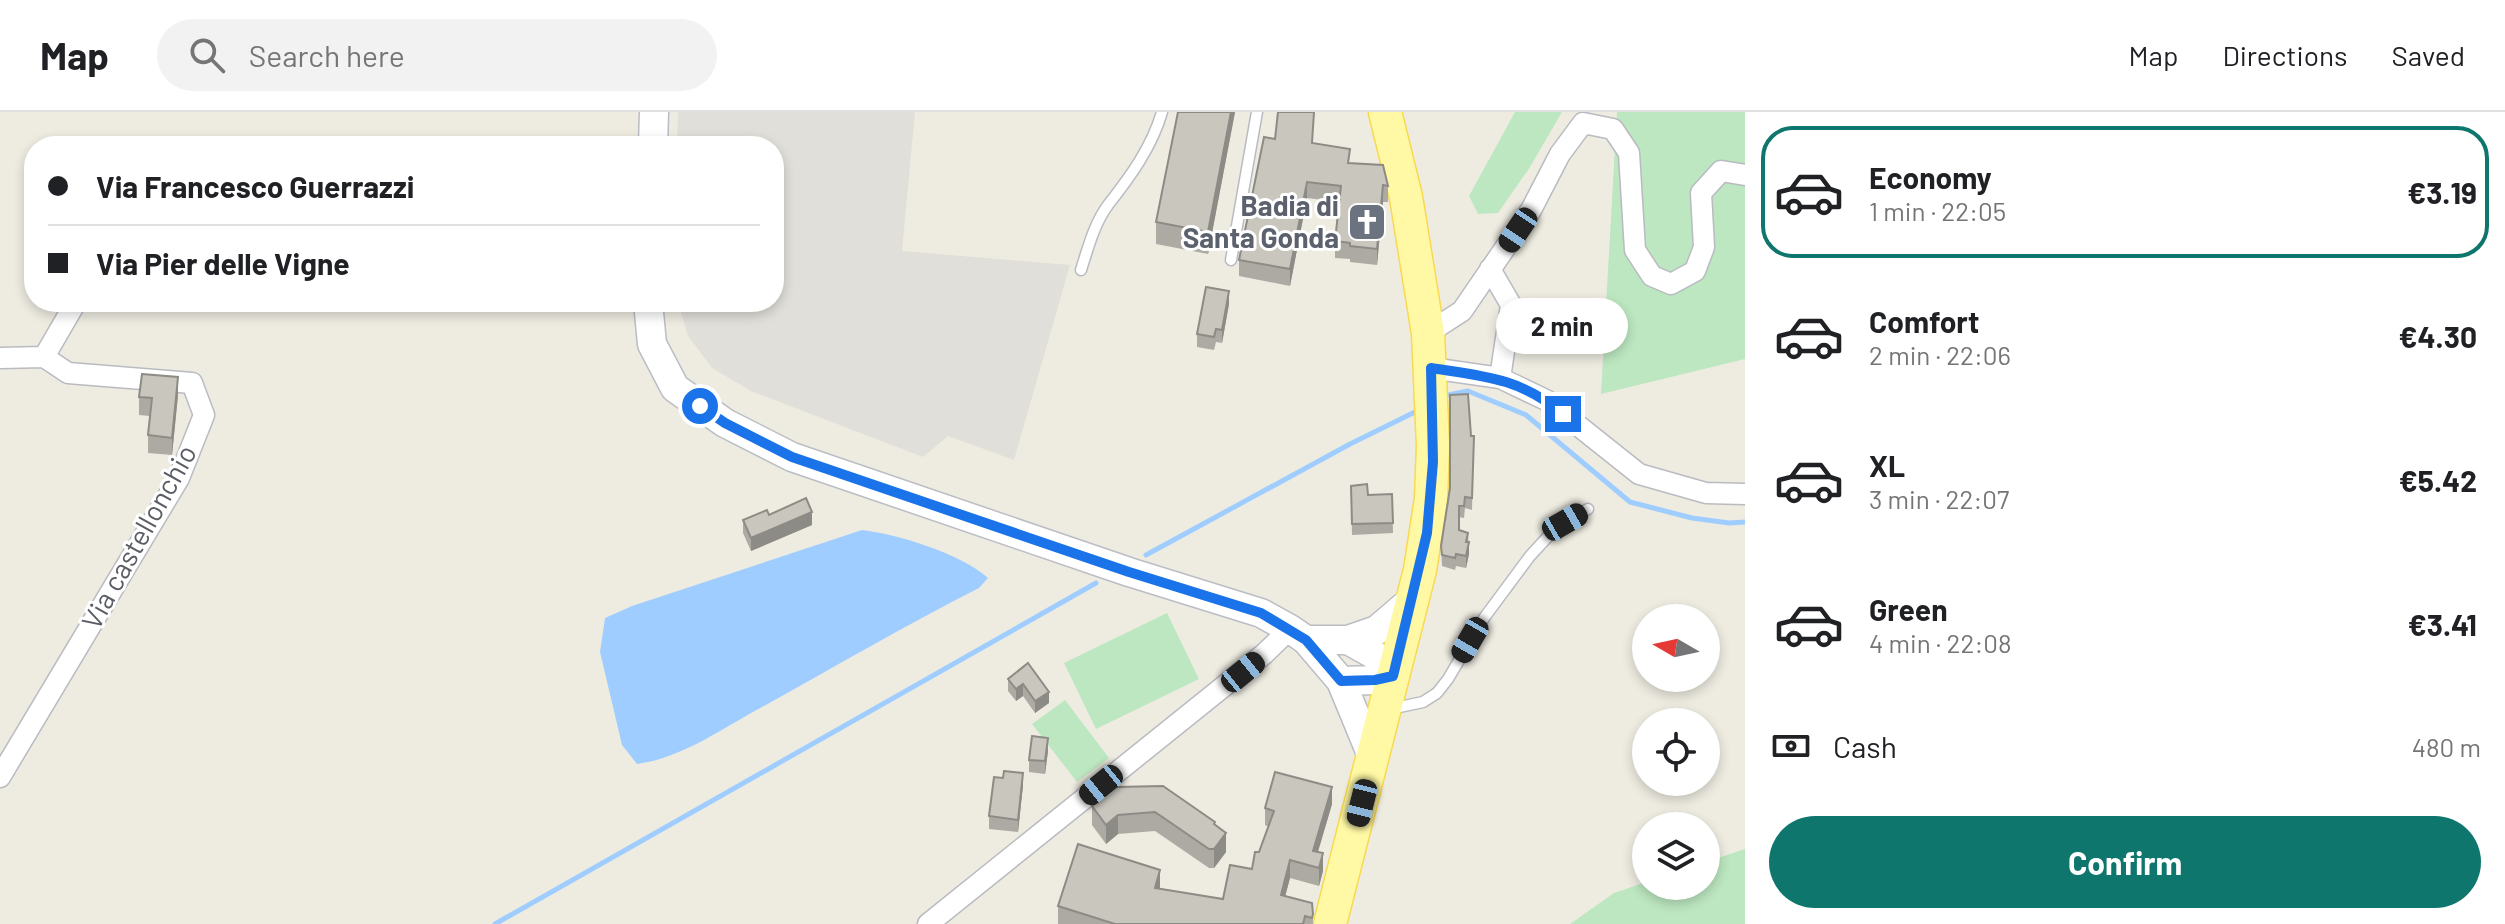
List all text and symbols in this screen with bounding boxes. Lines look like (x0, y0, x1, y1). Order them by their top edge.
search box (157, 19, 717, 91)
text: Map (40, 32, 109, 78)
icon: search (185, 33, 229, 77)
text: Search here (249, 37, 405, 73)
text: Map (2129, 38, 2178, 72)
text: Directions (2222, 38, 2348, 72)
text: Saved (2392, 38, 2465, 72)
icon: car (1773, 156, 1845, 228)
text: Economy (1869, 159, 1992, 195)
text: Via Francesco Guerrazzi (96, 168, 414, 204)
text: €3.19 (2407, 174, 2477, 210)
place label: Badia di Santa Gonda (1183, 188, 1339, 254)
text: 1 min · 22:05 (1869, 195, 2006, 226)
church icon: Badia di Santa Gonda (1346, 201, 1388, 243)
car (1495, 203, 1541, 257)
text: Via Pier delle Vigne (96, 245, 350, 281)
callout: 2 min (1497, 298, 1629, 354)
icon: car (1773, 300, 1845, 372)
text: Comfort (1869, 303, 1979, 339)
text: 2 min (1531, 310, 1593, 341)
text: €4.30 (2398, 318, 2477, 354)
text: 2 min · 22:06 (1869, 339, 2011, 370)
route start (682, 388, 718, 424)
route end (1545, 396, 1581, 432)
street label: Via castellonchio (73, 438, 203, 635)
icon: car (1773, 444, 1845, 516)
text: XL (1869, 447, 1905, 483)
text: €5.42 (2399, 462, 2477, 498)
text: 3 min · 22:07 (1869, 483, 2009, 514)
car (1538, 500, 1592, 544)
icon: car (1773, 588, 1845, 660)
text: Green (1869, 591, 1948, 627)
north arrow (1632, 604, 1720, 692)
map controls (1632, 604, 1720, 900)
text: €3.41 (2408, 606, 2477, 642)
car (1448, 613, 1492, 667)
text: 4 min · 22:08 (1869, 627, 2011, 658)
car (1217, 648, 1269, 696)
button: locate (1632, 708, 1720, 796)
icon: cash (1769, 724, 1813, 768)
text: Cash (1833, 728, 1897, 764)
text: 480 m (2412, 731, 2481, 762)
car (1075, 761, 1127, 809)
car (1345, 777, 1379, 829)
button: layers (1632, 812, 1720, 900)
button: Confirm (1769, 816, 2481, 908)

